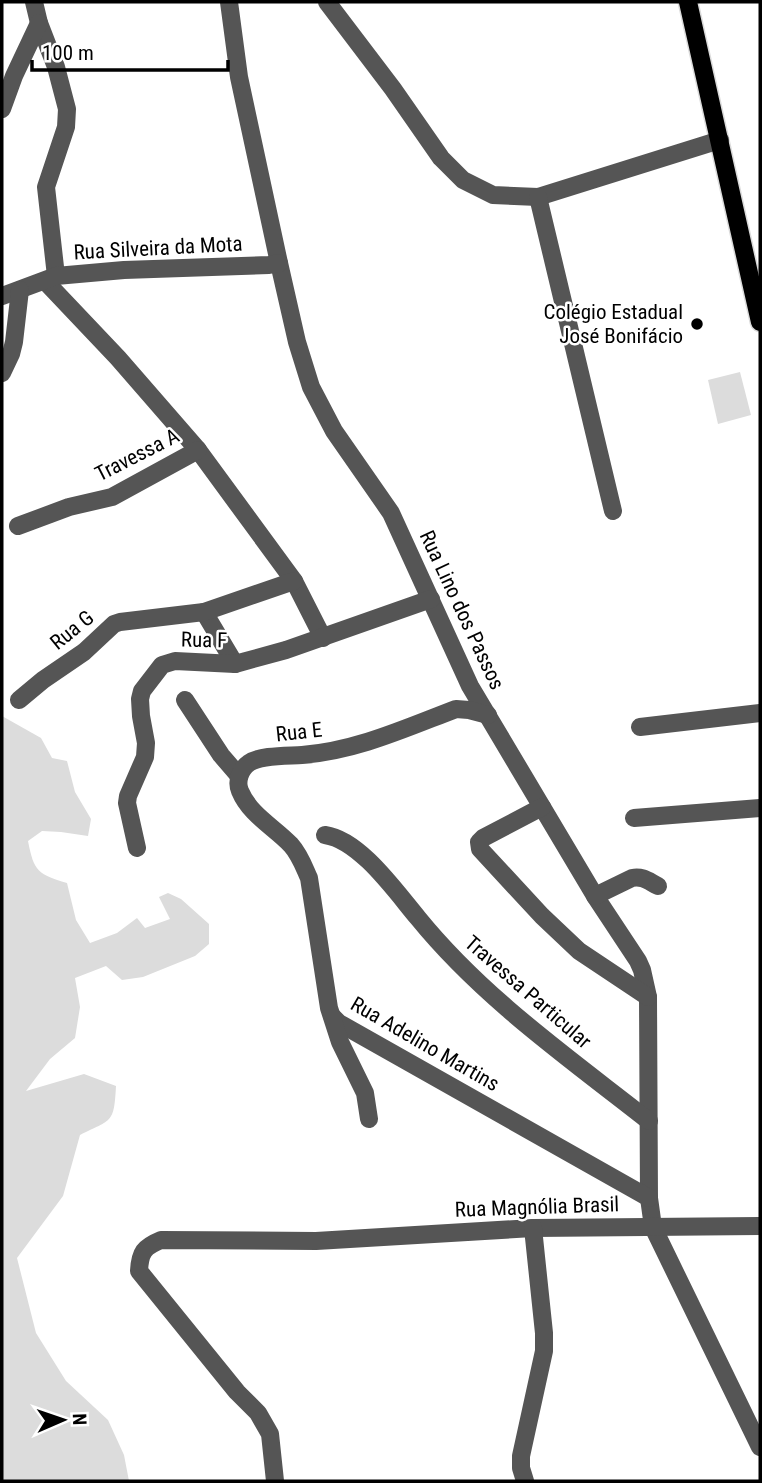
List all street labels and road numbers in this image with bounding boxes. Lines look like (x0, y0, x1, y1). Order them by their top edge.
street label: Rua Silveira da Mota (73, 232, 243, 264)
street label: Travessa A (91, 424, 183, 486)
street label: Rua Lino dos Passos (415, 527, 509, 693)
street label: Rua G (46, 605, 98, 655)
street label: Rua F (181, 628, 227, 652)
street label: Rua E (275, 718, 323, 746)
street label: Travessa Particular (460, 931, 596, 1053)
street label: Rua Adelino Martins (347, 992, 503, 1096)
street label: Rua Magnólia Brasil (454, 1192, 620, 1222)

